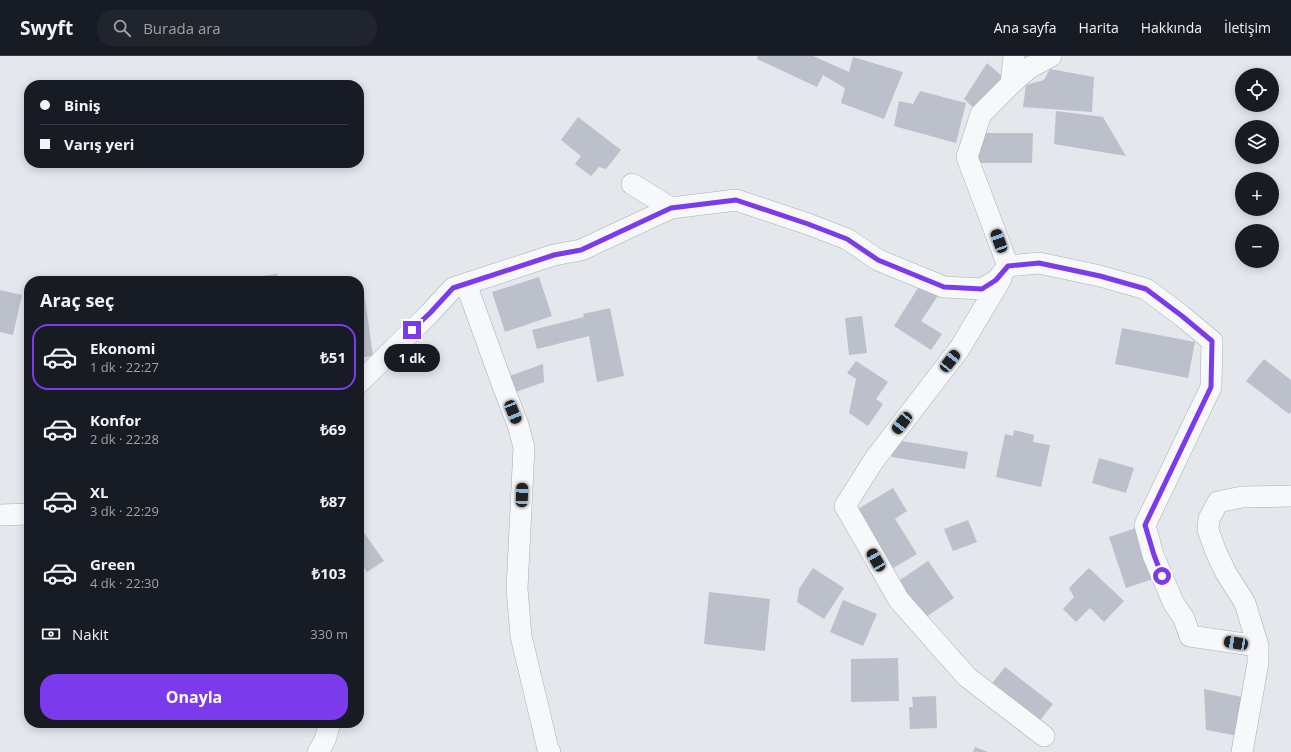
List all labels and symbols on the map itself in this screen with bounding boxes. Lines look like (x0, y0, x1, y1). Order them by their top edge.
car (989, 228, 1009, 254)
route end (403, 321, 421, 339)
callout: 1 dk (384, 344, 440, 372)
car (938, 348, 962, 374)
car (503, 399, 523, 425)
car (890, 410, 914, 436)
car (516, 483, 528, 507)
car (865, 547, 887, 573)
route start (1153, 567, 1171, 585)
car (1223, 635, 1249, 651)

